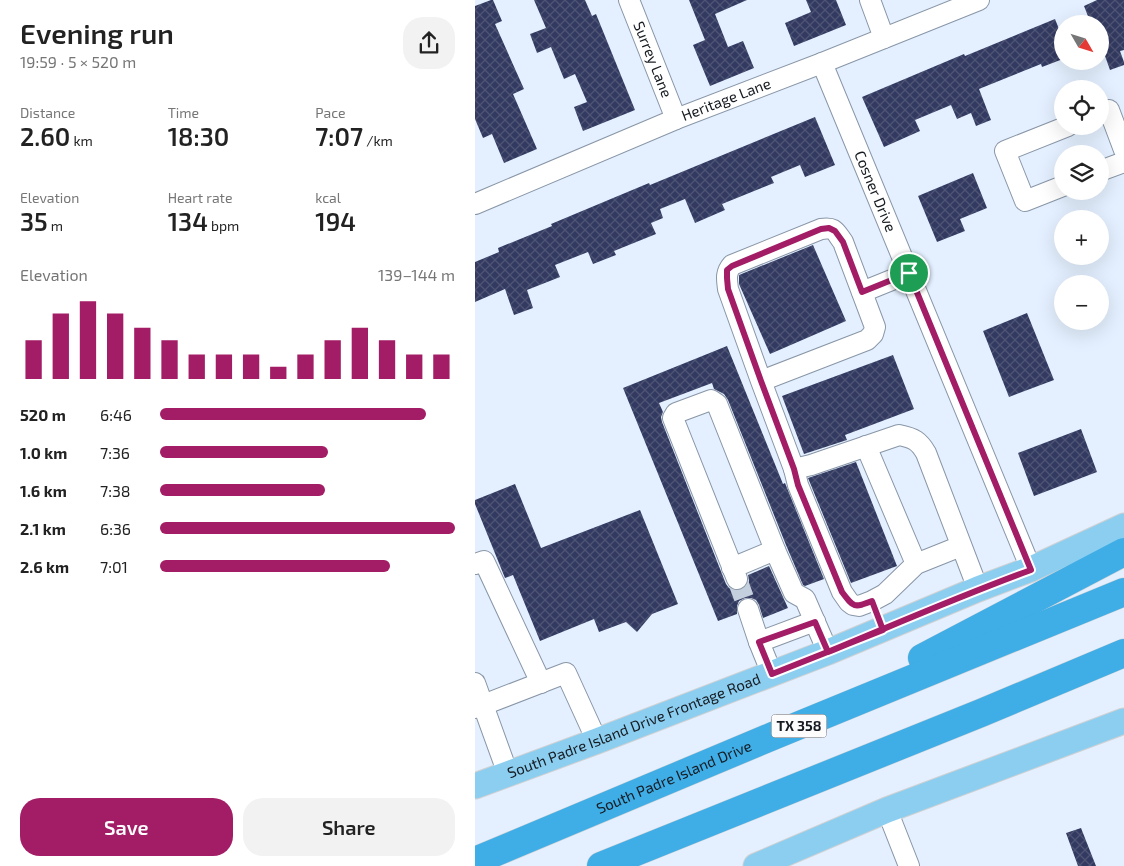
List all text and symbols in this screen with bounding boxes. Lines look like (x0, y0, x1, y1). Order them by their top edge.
north arrow (1054, 15, 1109, 70)
map controls (1054, 15, 1109, 330)
text: Evening run (20, 16, 174, 50)
button: share (403, 17, 455, 69)
street label: Surrey Lane (630, 18, 677, 100)
text: 19:59 · 5 × 520 m (20, 52, 136, 71)
street label: Heritage Lane (679, 74, 773, 124)
button: locate (1054, 80, 1109, 135)
text: Distance (20, 104, 75, 121)
text: Time (168, 104, 199, 121)
text: Pace (315, 104, 345, 121)
text: 2.60 (20, 121, 70, 151)
text: 18:30 (168, 121, 229, 151)
text: 7:07 (315, 121, 363, 151)
text: km (70, 132, 93, 149)
text: /km (363, 132, 393, 149)
button: layers (1054, 145, 1109, 200)
street label: Cosner Drive (851, 148, 901, 234)
text: Elevation (20, 189, 79, 206)
text: Heart rate (168, 189, 232, 206)
text: kcal (315, 189, 341, 206)
text: 35 (20, 206, 48, 236)
text: 134 (168, 206, 208, 236)
text: 194 (315, 206, 356, 236)
button: + (1054, 210, 1109, 265)
text: m (48, 217, 63, 234)
text: bpm (208, 217, 239, 234)
pin (888, 252, 930, 294)
icon: arrive (895, 259, 923, 287)
text: Elevation (20, 265, 88, 284)
text: 139–144 m (378, 265, 455, 284)
button: − (1054, 275, 1109, 330)
text: 520 m (20, 405, 66, 424)
text: 6:46 (100, 405, 132, 424)
text: 1.0 km (20, 443, 67, 462)
text: 7:36 (100, 443, 130, 462)
text: 1.6 km (20, 481, 67, 500)
text: 7:38 (100, 481, 131, 500)
text: 2.1 km (20, 519, 66, 538)
text: 6:36 (100, 519, 131, 538)
text: 2.6 km (20, 557, 69, 576)
text: 7:01 (100, 557, 128, 576)
street label: South Padre Island Drive Frontage Road (505, 669, 763, 783)
road number: TX 358 (771, 714, 827, 738)
street label: South Padre Island Drive (595, 737, 755, 819)
button: Save (20, 798, 233, 856)
button: Share (243, 798, 455, 856)

